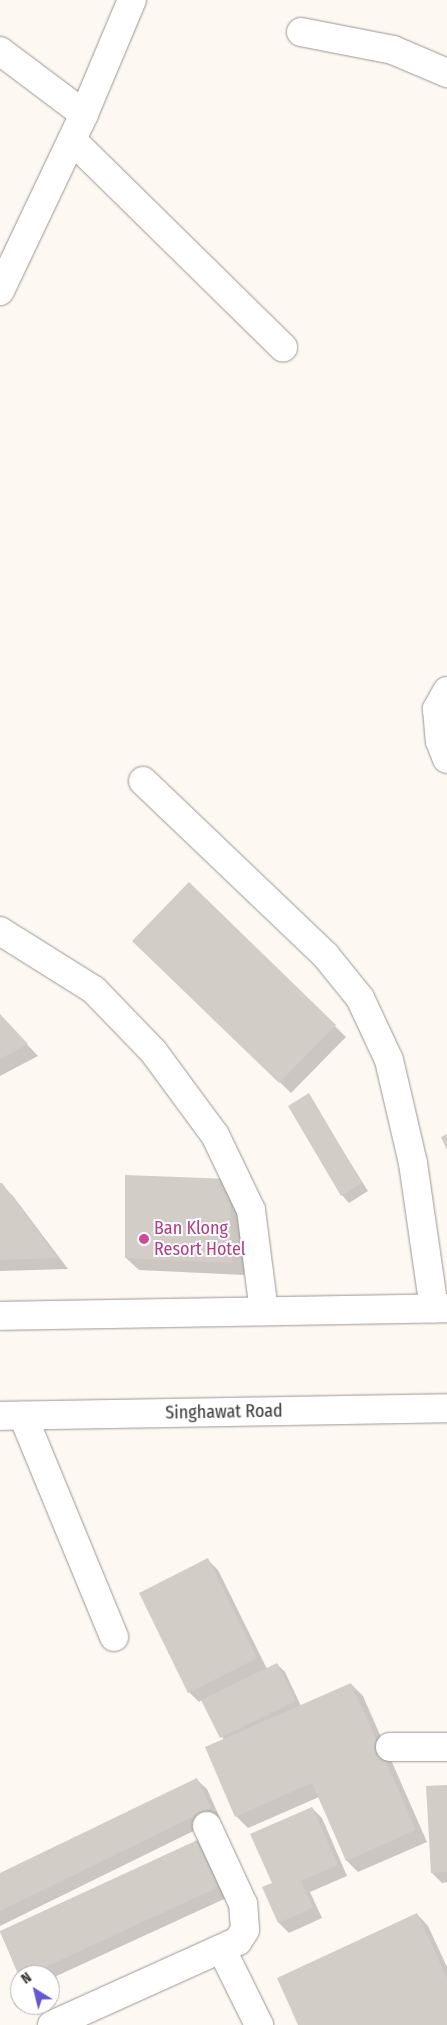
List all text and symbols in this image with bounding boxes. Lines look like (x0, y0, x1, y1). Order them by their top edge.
place label: Ban Klong Resort Hotel (154, 1218, 246, 1260)
marker: Ban Klong Resort Hotel (138, 1233, 150, 1245)
street label: Singhawat Road (165, 1400, 283, 1424)
north arrow (10, 1965, 60, 2015)
text: N (18, 1969, 35, 1988)

